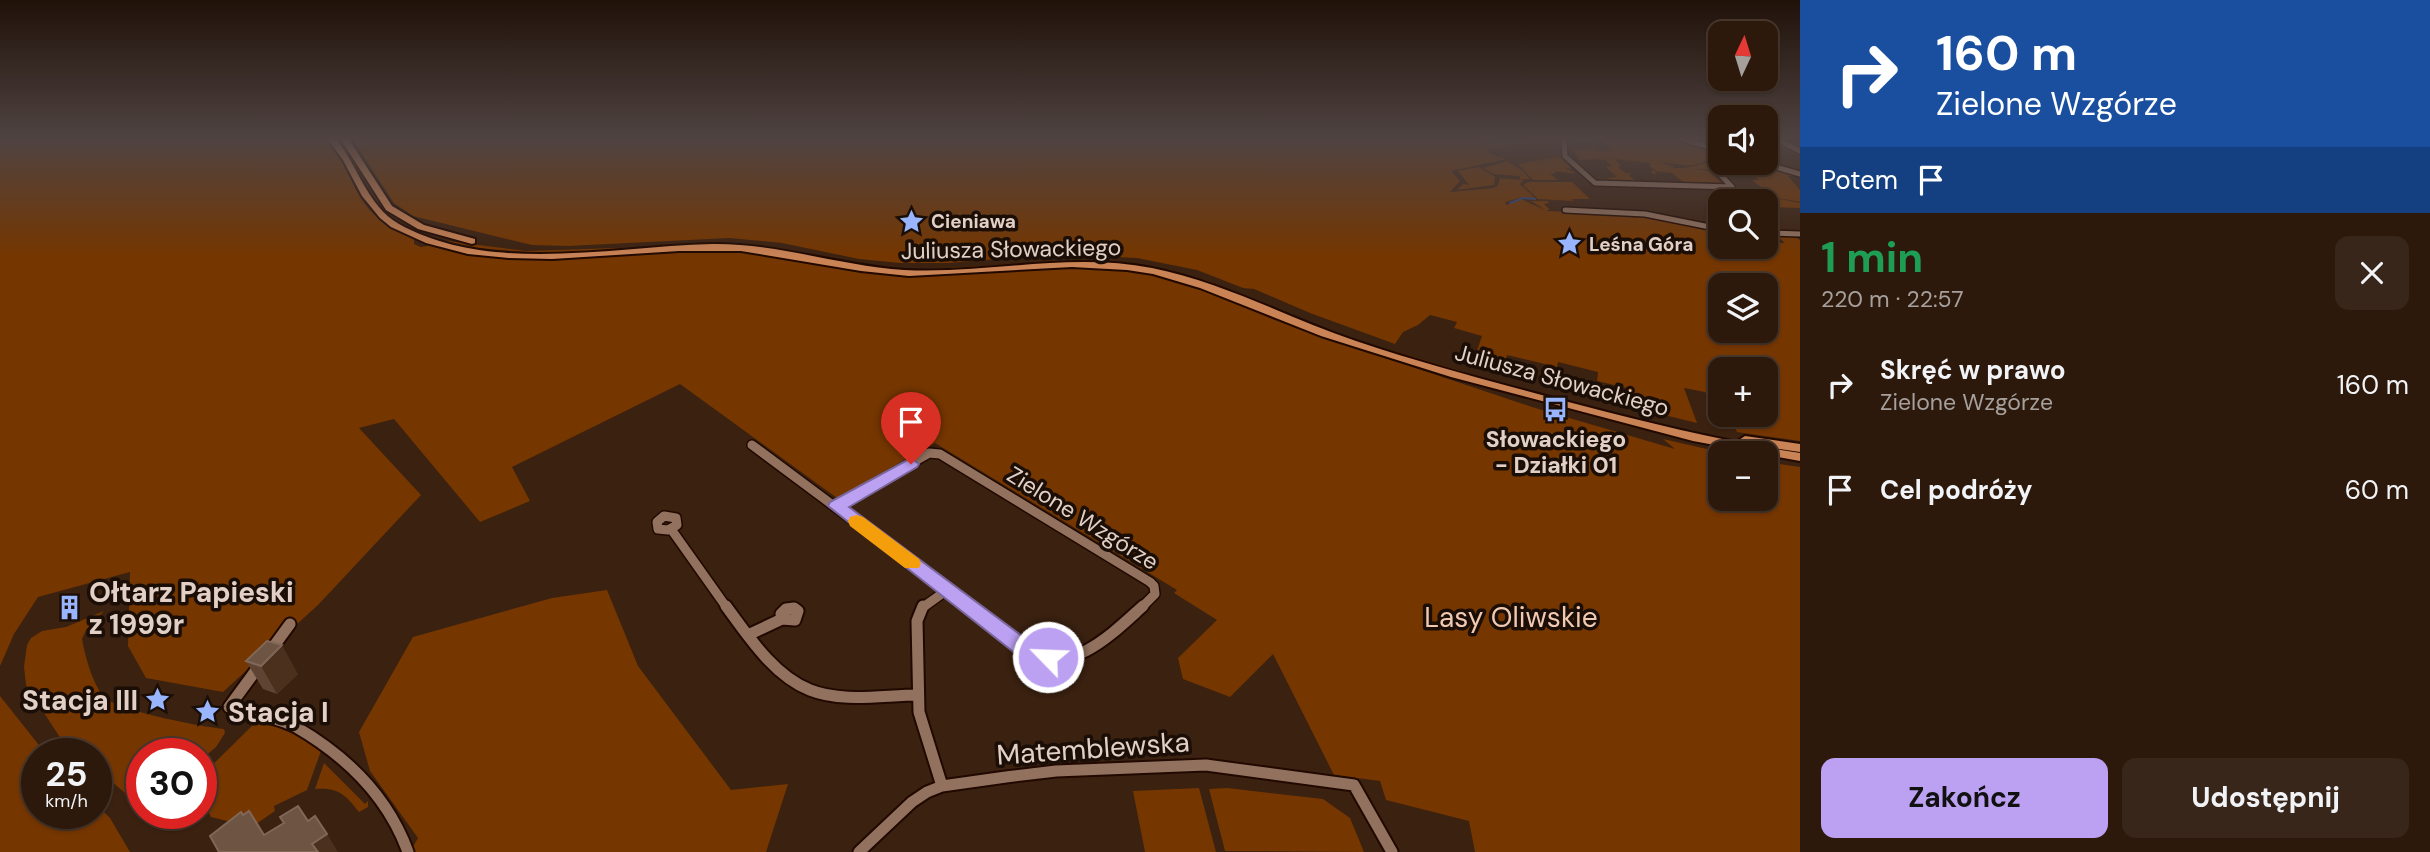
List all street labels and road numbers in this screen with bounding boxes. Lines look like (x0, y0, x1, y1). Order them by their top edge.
street label: Juliusza Słowackiego (901, 232, 1121, 266)
street label: Juliusza Słowackiego (1452, 337, 1672, 423)
street label: Zielone Wzgórze (1002, 459, 1164, 577)
street label: Matemblewska (995, 723, 1191, 774)

